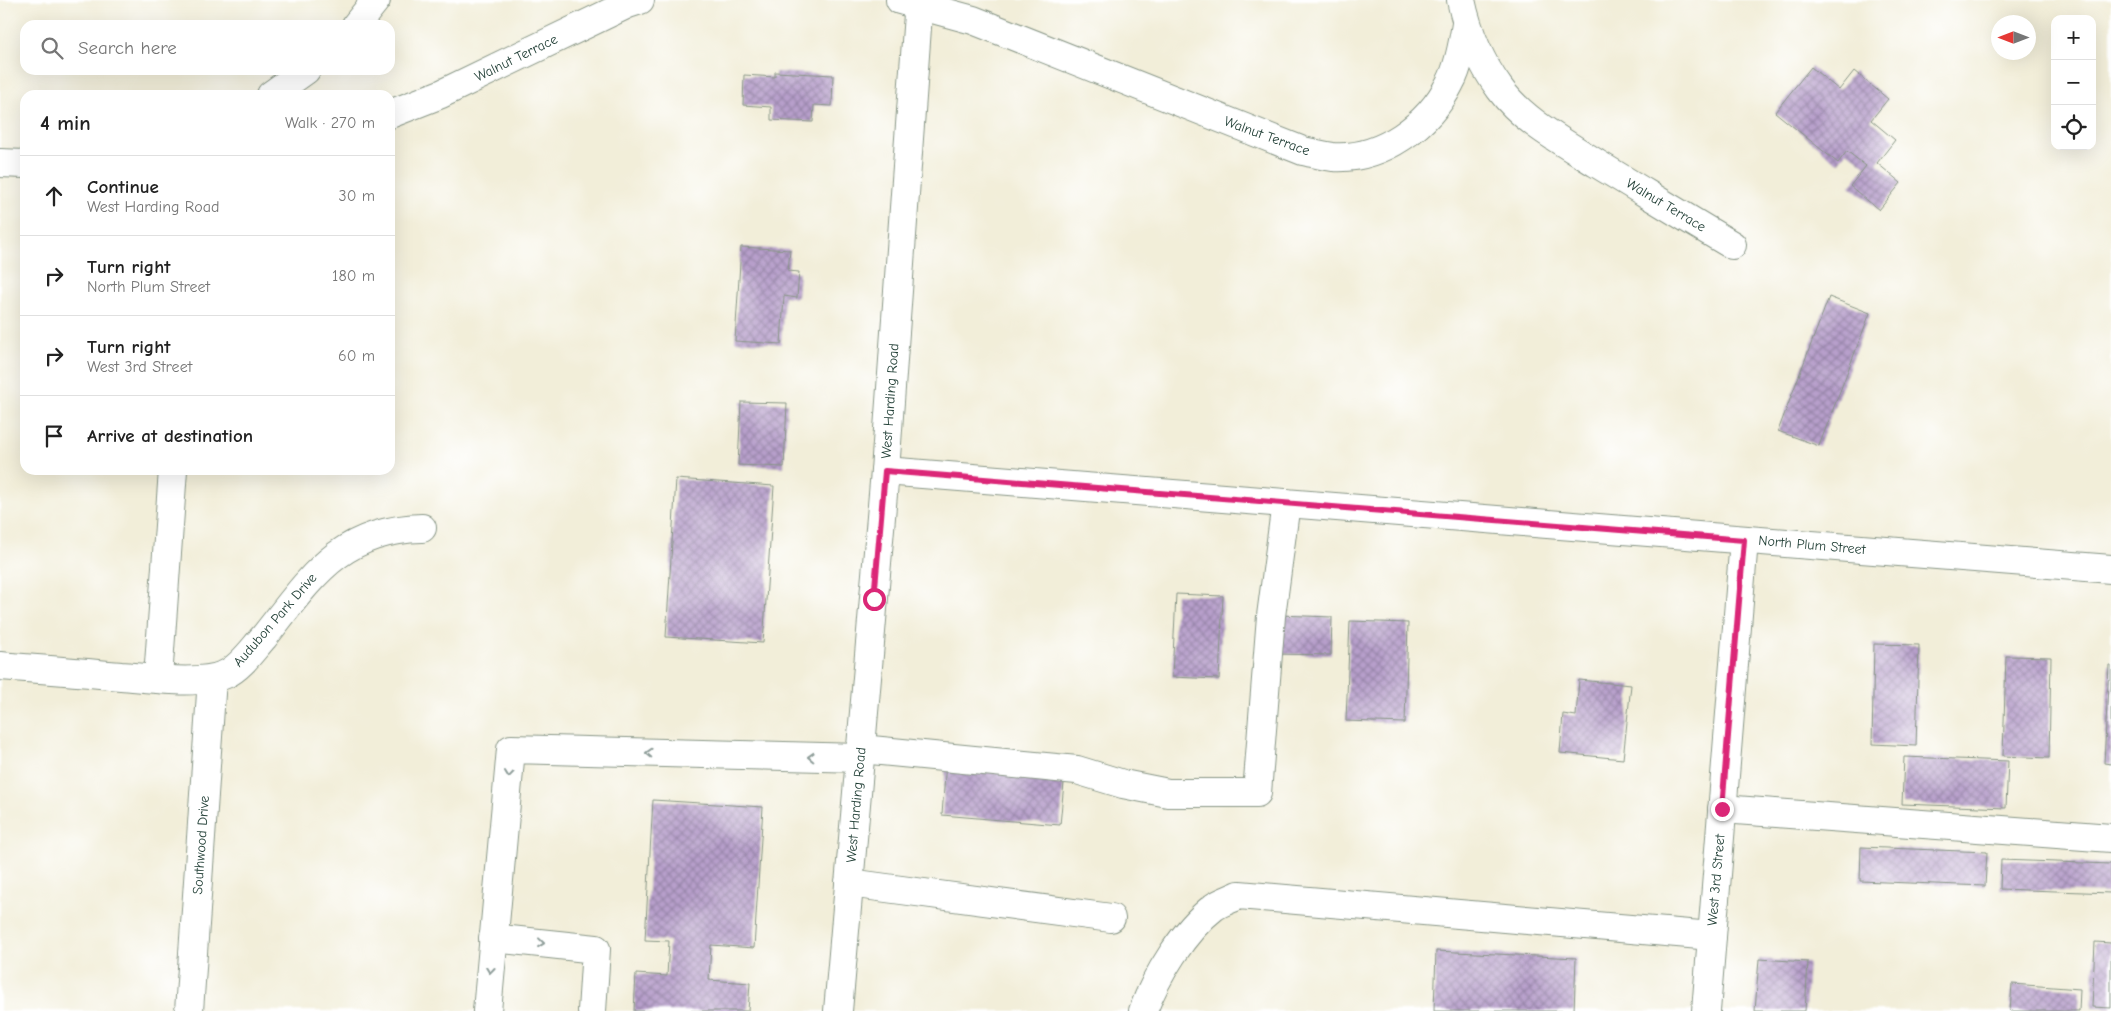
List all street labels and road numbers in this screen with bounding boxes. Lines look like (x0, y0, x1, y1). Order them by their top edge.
street label: Walnut Terrace (472, 31, 560, 85)
street label: Walnut Terrace (1222, 113, 1312, 159)
street label: Walnut Terrace (1623, 175, 1709, 235)
street label: West Harding Road (877, 343, 903, 459)
street label: North Plum Street (1758, 532, 1867, 558)
street label: Audubon Park Drive (230, 570, 320, 670)
street label: West Harding Road (842, 747, 870, 863)
street label: Southwood Drive (189, 795, 213, 895)
street label: West 3rd Street (1704, 832, 1729, 927)

